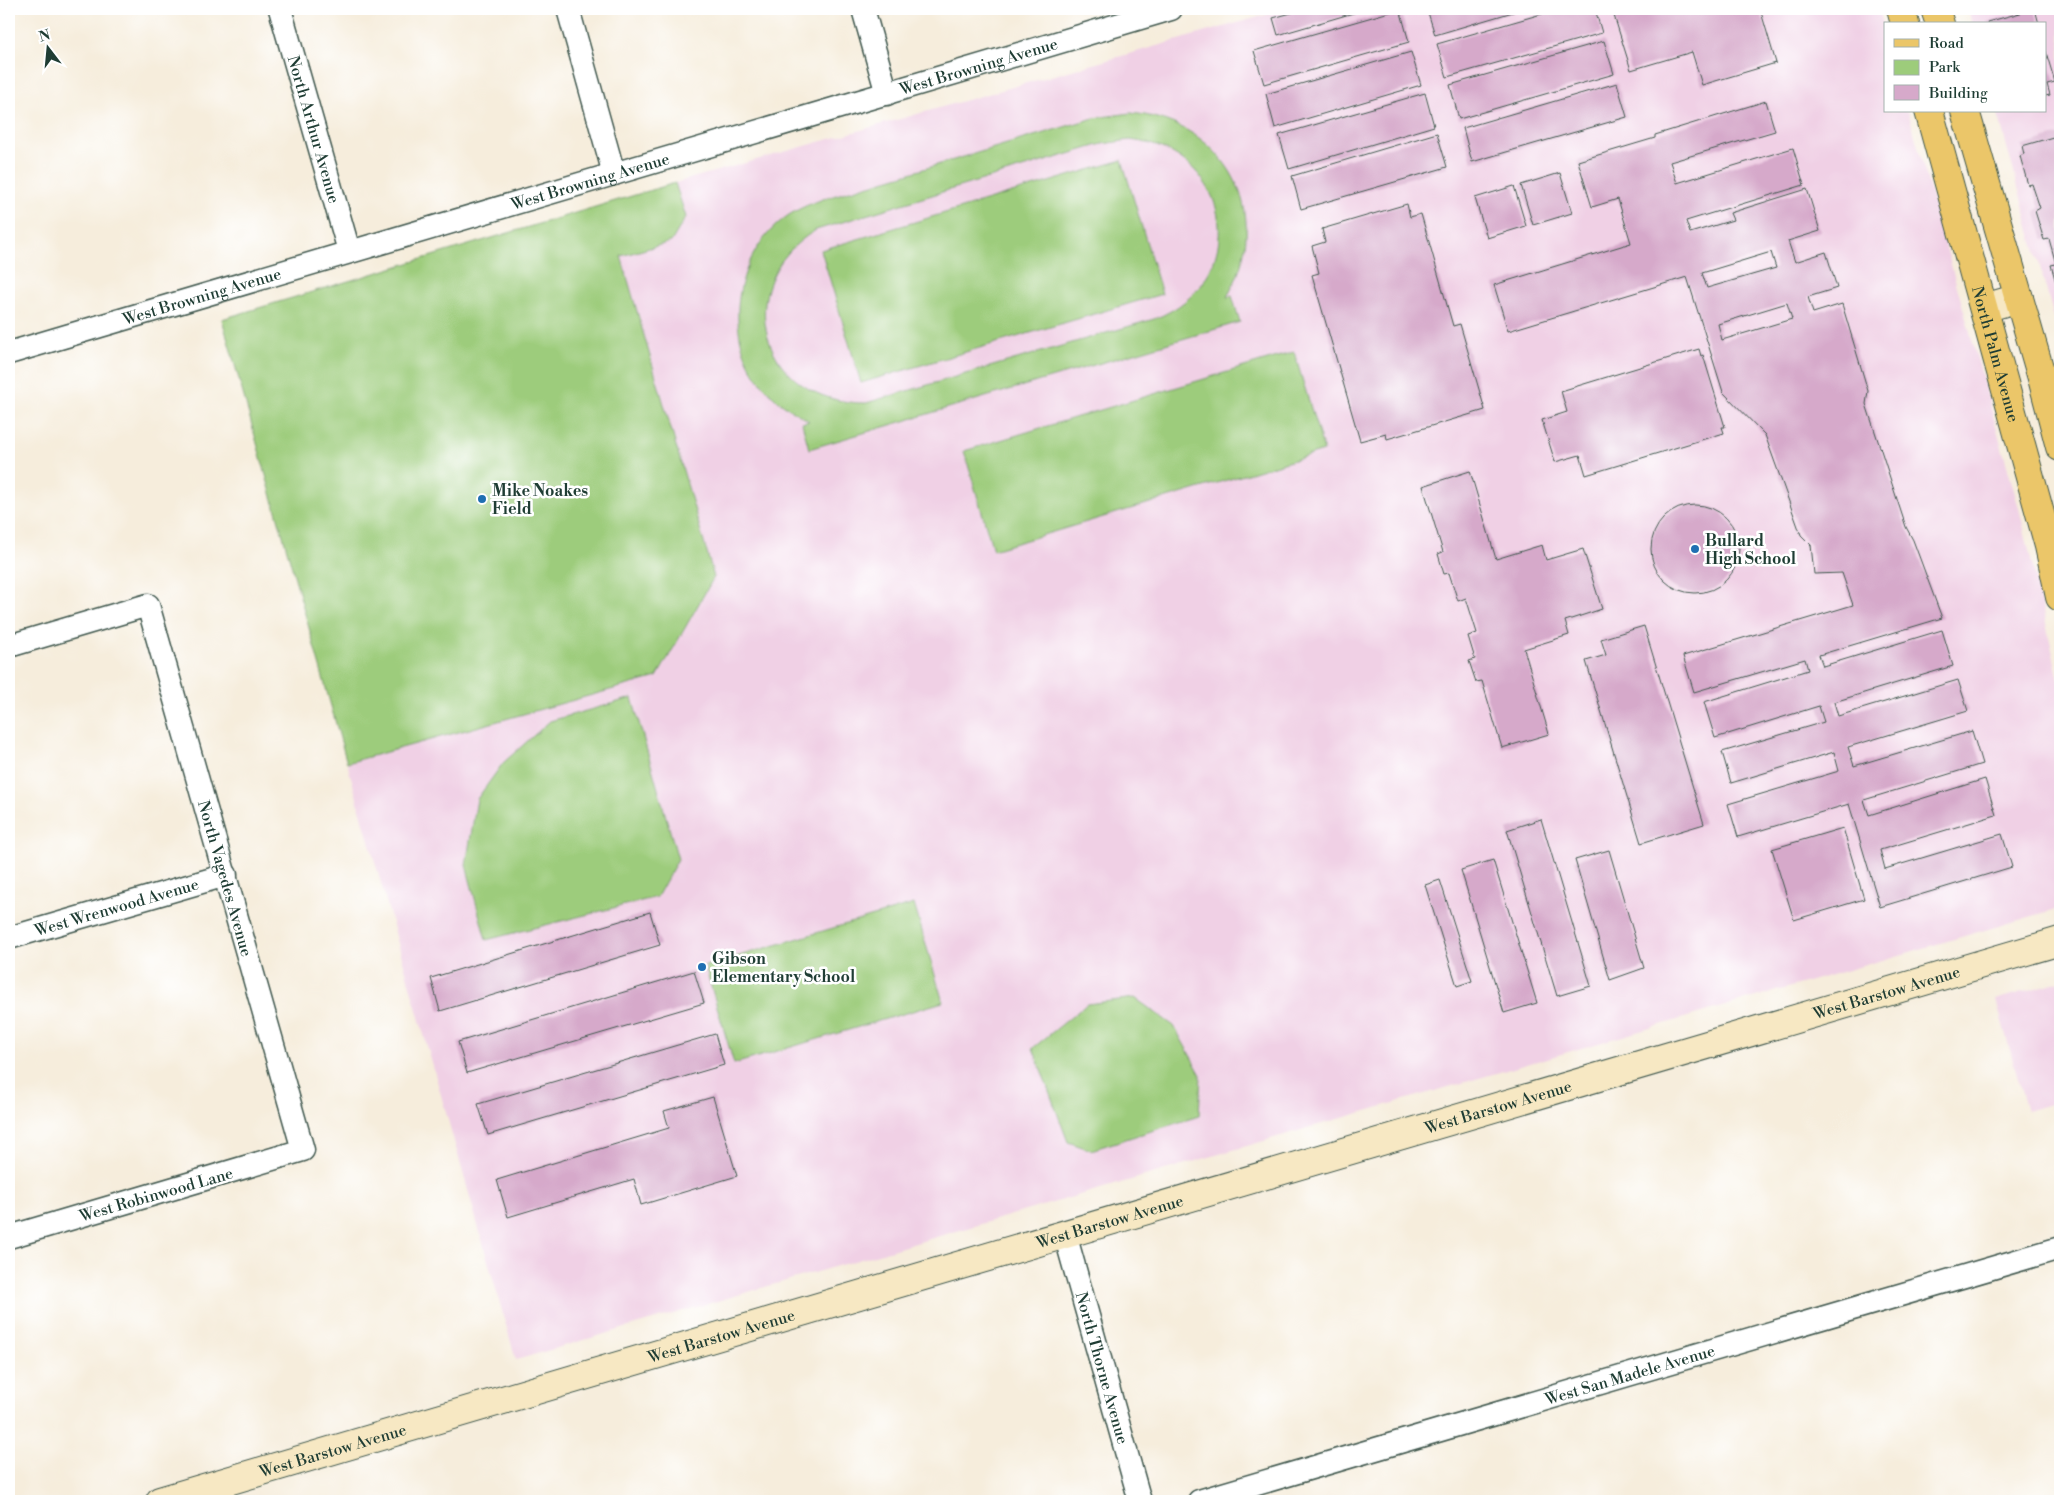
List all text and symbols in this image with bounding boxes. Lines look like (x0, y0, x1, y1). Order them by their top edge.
north arrow (22, 22, 72, 72)
legend (1884, 22, 2046, 112)
text: N (37, 26, 52, 47)
street label: West Browning Avenue (896, 34, 1060, 100)
text: Road (1929, 34, 1964, 53)
street label: North Arthur Avenue (283, 53, 344, 206)
text: Park (1929, 58, 1961, 77)
text: Building (1928, 84, 1988, 103)
street label: West Browning Avenue (508, 149, 672, 215)
street label: West Browning Avenue (120, 264, 284, 330)
street label: North Palm Avenue (1967, 284, 2023, 424)
place label: Mike Noakes Field (492, 481, 588, 519)
marker: Mike Noakes Field (476, 493, 488, 505)
place label: Bullard High School (1705, 531, 1797, 569)
marker: Bullard High School (1689, 543, 1701, 555)
street label: North Vagedes Avenue (193, 798, 256, 959)
street label: West Wrenwood Avenue (31, 874, 201, 941)
place label: Gibson Elementary School (712, 949, 856, 987)
marker: Gibson Elementary School (696, 961, 708, 973)
street label: West Barstow Avenue (1810, 962, 1963, 1024)
street label: West Barstow Avenue (1421, 1076, 1574, 1139)
street label: West Robinwood Lane (76, 1163, 235, 1227)
street label: West Barstow Avenue (1033, 1191, 1186, 1253)
street label: North Thorne Avenue (1071, 1290, 1133, 1446)
street label: West Barstow Avenue (645, 1305, 797, 1368)
street label: West San Madele Avenue (1542, 1341, 1717, 1410)
street label: West Barstow Avenue (256, 1420, 409, 1482)

